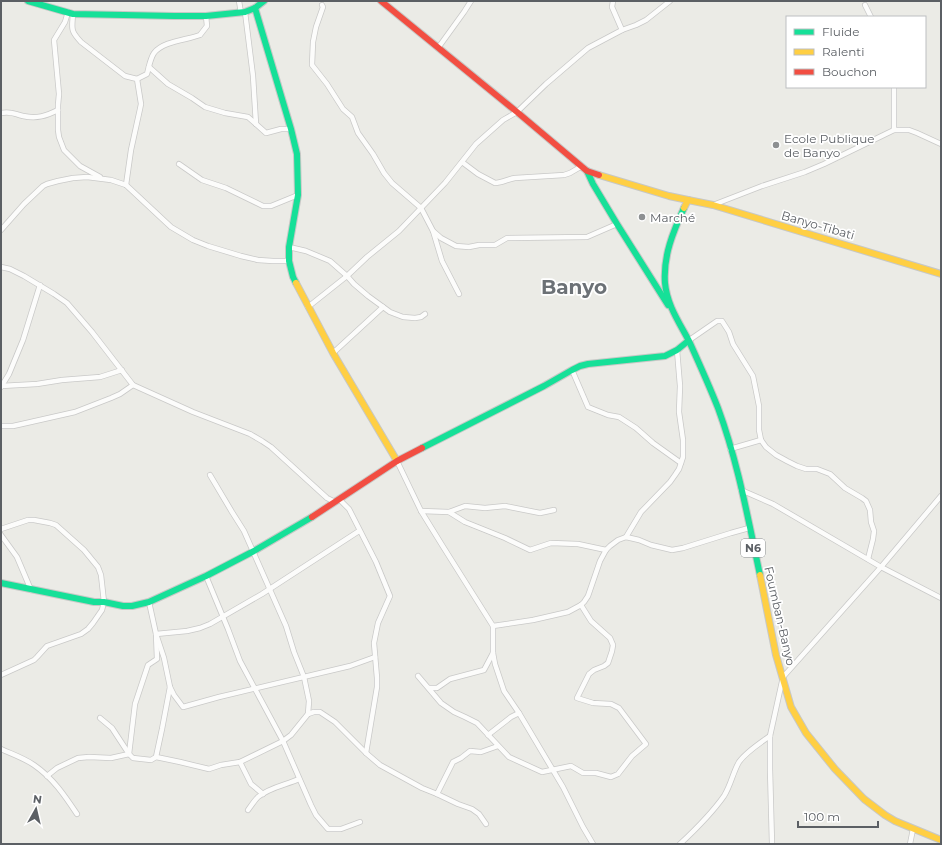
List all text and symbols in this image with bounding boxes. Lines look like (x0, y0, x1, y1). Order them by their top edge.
legend (786, 16, 926, 88)
text: Fluide (822, 24, 860, 39)
text: Ralenti (822, 44, 864, 59)
text: Bouchon (822, 64, 877, 79)
place label: Ecole Publique de Banyo (784, 131, 874, 160)
marker: Ecole Publique de Banyo (771, 140, 781, 150)
street label: Banyo-Tibati (780, 207, 856, 243)
place label: Marché (650, 210, 695, 225)
marker: Marché (637, 212, 647, 222)
district label: Banyo (541, 275, 607, 299)
road number: N6 (741, 539, 765, 557)
street label: Foumban-Banyo (761, 565, 799, 667)
north arrow (16, 789, 56, 829)
text: N (32, 792, 43, 807)
scale bar (798, 803, 878, 829)
text: 100 m (804, 809, 840, 824)

